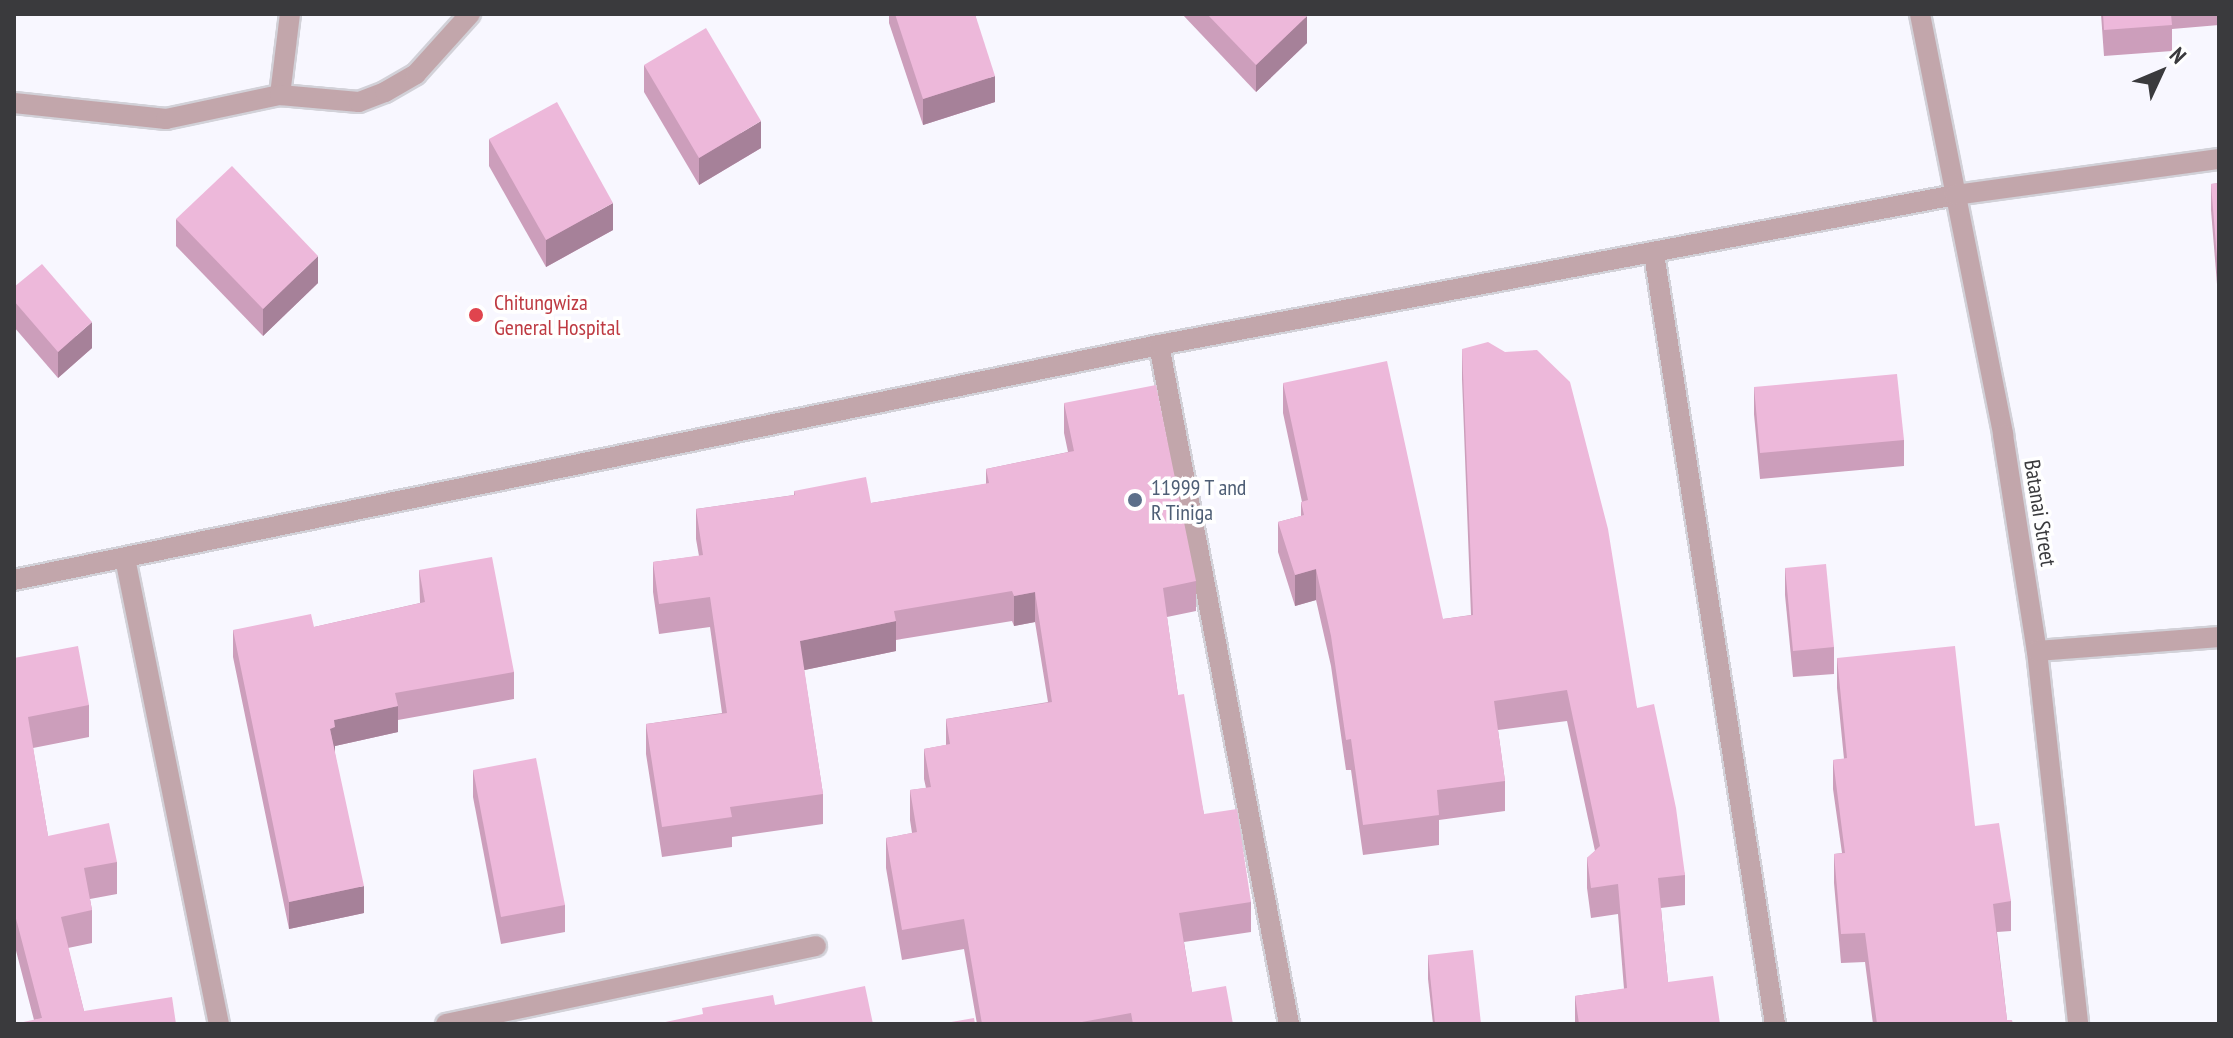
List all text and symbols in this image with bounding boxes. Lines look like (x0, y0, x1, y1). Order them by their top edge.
north arrow (2121, 32, 2201, 112)
text: N (2164, 41, 2192, 69)
place label: Chitungwiza General Hospital (494, 289, 620, 340)
marker: Chitungwiza General Hospital (465, 304, 487, 326)
street label: Batanai Street (2019, 458, 2061, 568)
place label: 11999 T and R Tiniga (1151, 474, 1248, 526)
marker: 11999 T and R Tiniga (1126, 491, 1144, 509)

